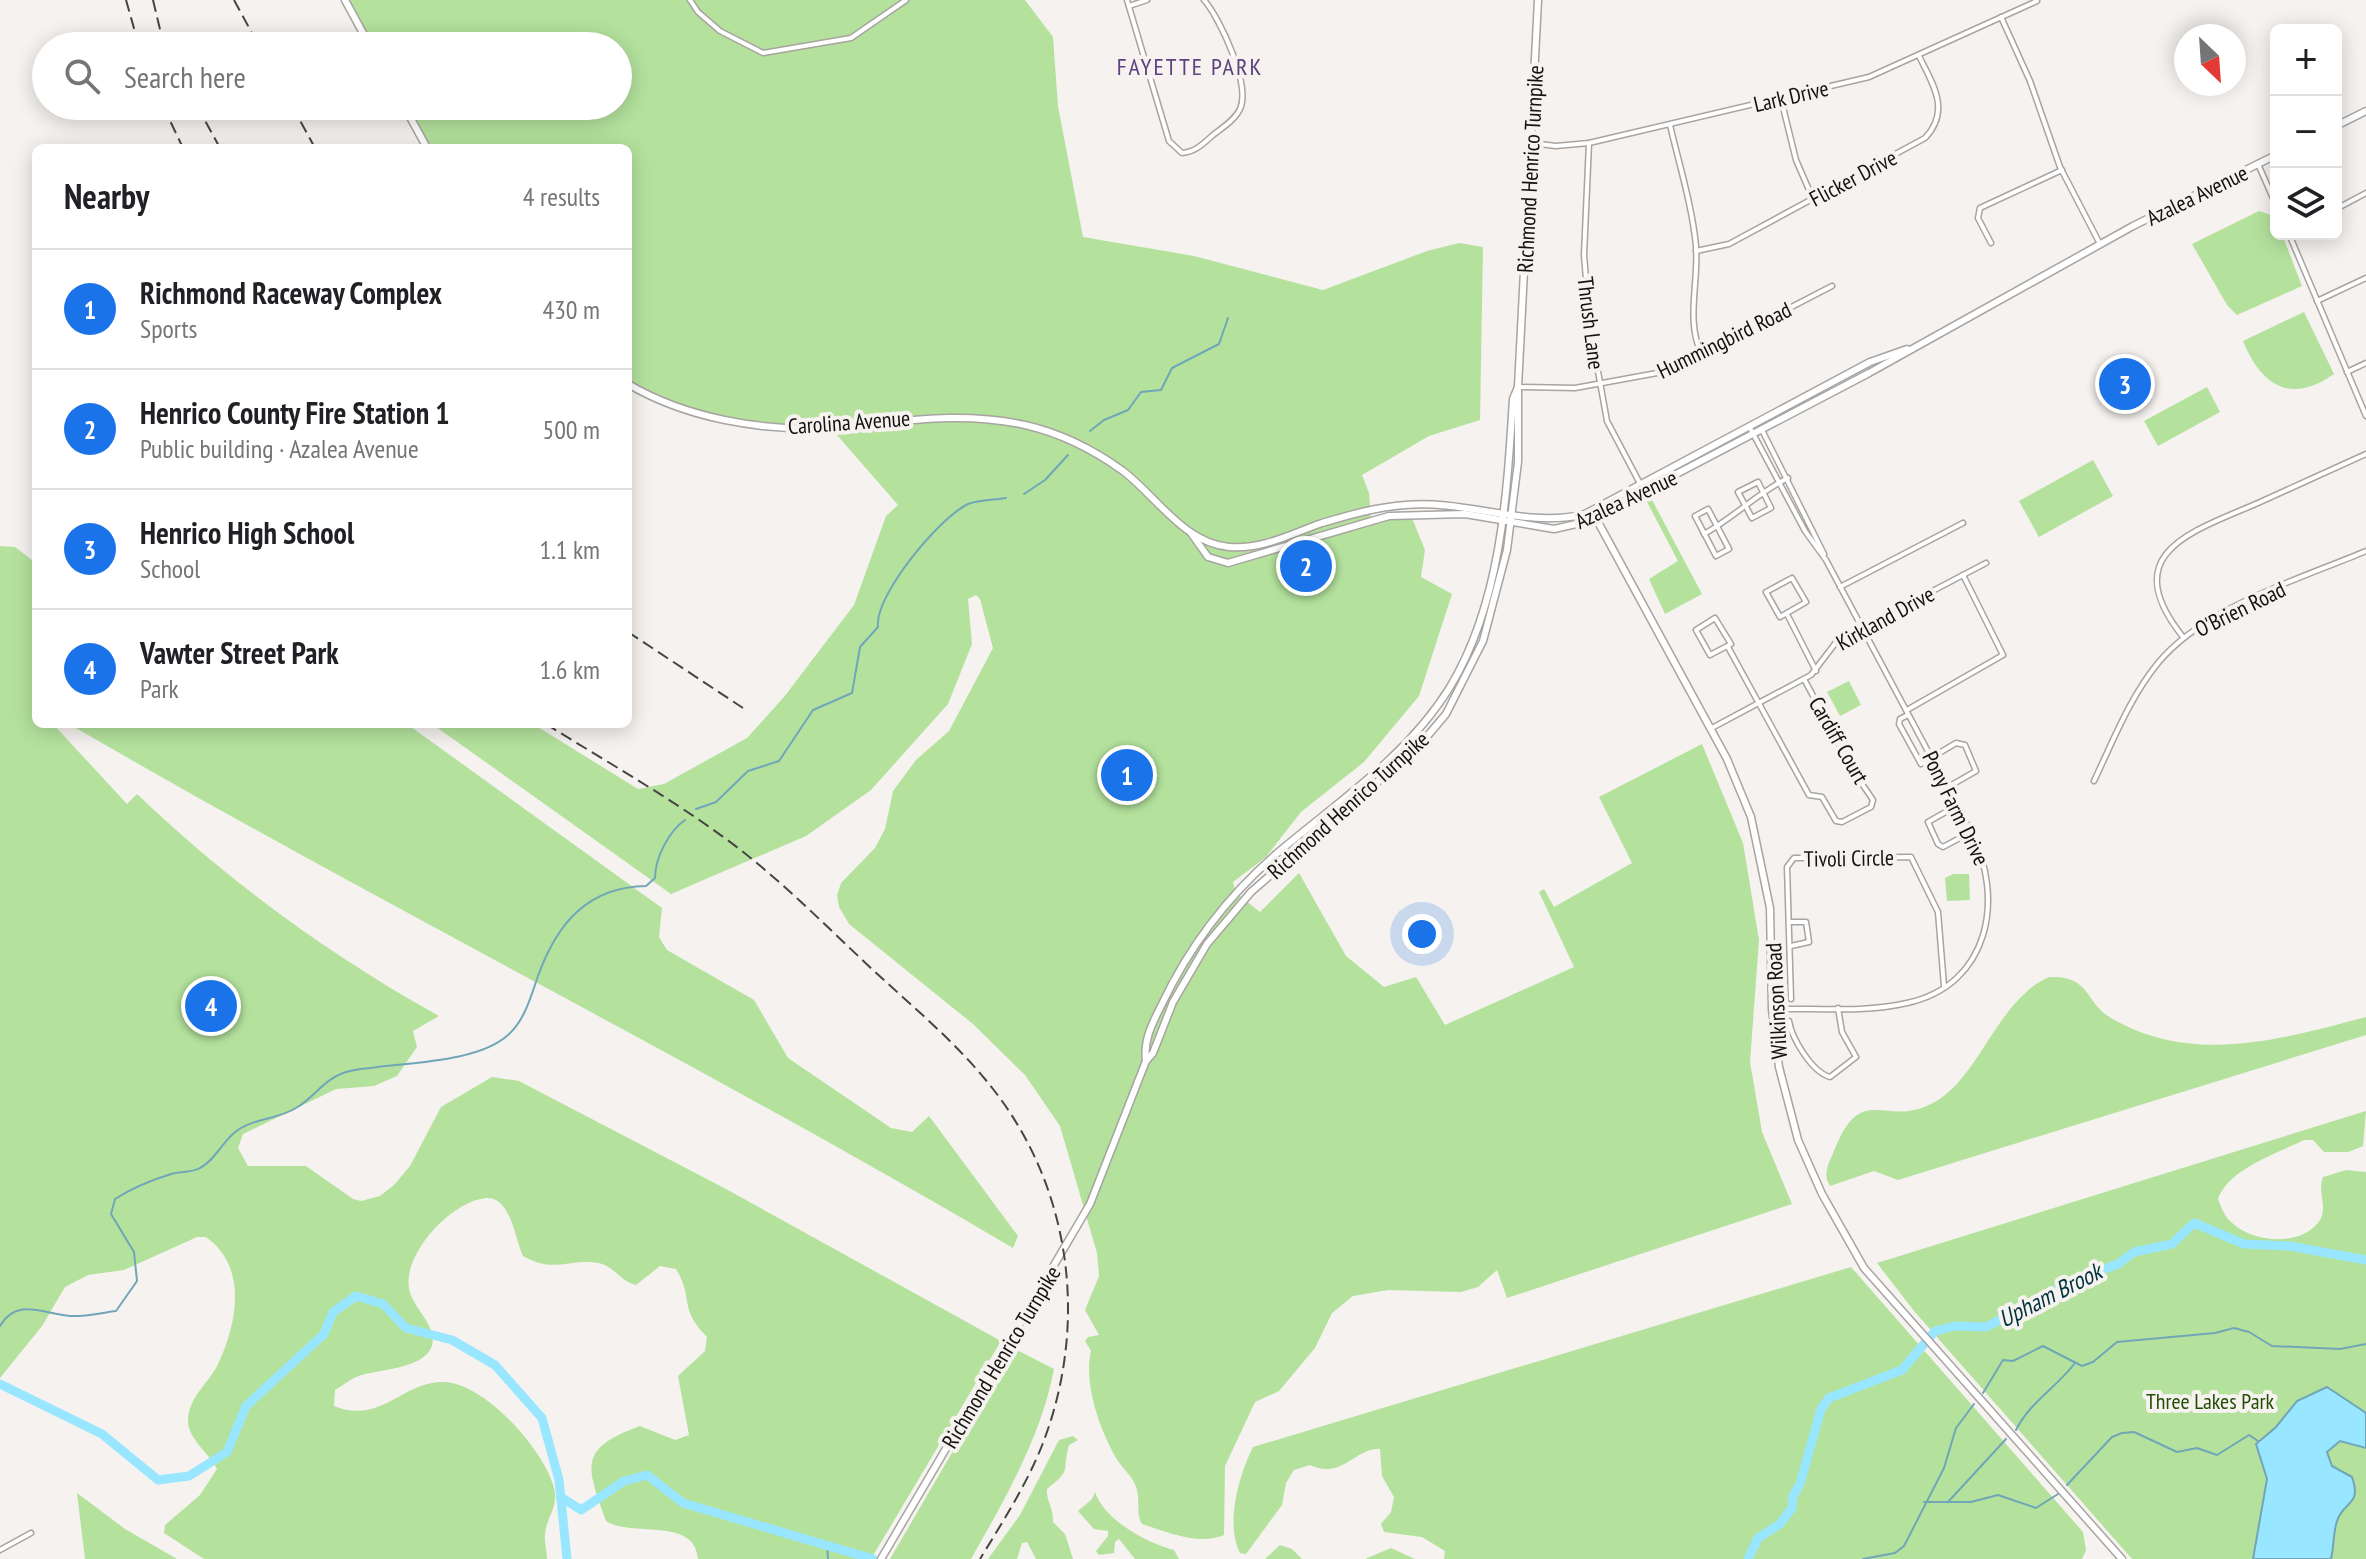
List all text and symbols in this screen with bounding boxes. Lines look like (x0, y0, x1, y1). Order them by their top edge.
north arrow (2174, 24, 2246, 96)
map controls (2270, 24, 2342, 240)
button: + (2270, 24, 2342, 96)
search box (32, 32, 632, 120)
district label: FAYETTE PARK (1117, 51, 1263, 82)
icon: search (60, 54, 104, 98)
text: Search here (124, 57, 246, 96)
street label: Richmond Henrico Turnpike (1511, 64, 1549, 274)
street label: Lark Drive (1751, 74, 1831, 118)
button: − (2270, 96, 2342, 168)
street label: Flicker Drive (1805, 143, 1901, 213)
street label: Azalea Avenue (2142, 158, 2252, 232)
button: layers (2270, 168, 2342, 240)
text: Nearby (64, 174, 149, 218)
text: 4 results (523, 180, 600, 213)
text: Richmond Raceway Complex (140, 273, 442, 312)
street label: Thrush Lane (1571, 275, 1611, 371)
text: 1 (84, 293, 96, 326)
text: 430 m (542, 293, 600, 326)
street label: Hummingbird Road (1652, 295, 1796, 385)
text: Sports (140, 312, 197, 345)
pin: 3 (2099, 354, 2151, 414)
text: Henrico County Fire Station 1 (140, 393, 450, 432)
street label: Carolina Avenue (787, 404, 911, 440)
text: 2 (84, 413, 96, 446)
text: 500 m (542, 413, 600, 446)
text: Public building · Azalea Avenue (140, 432, 419, 465)
street label: Azalea Avenue (1570, 463, 1682, 535)
text: Henrico High School (140, 513, 354, 552)
text: 3 (84, 533, 96, 566)
text: 1.1 km (539, 533, 600, 566)
pin: 2 (1280, 536, 1332, 596)
text: School (140, 552, 200, 585)
street label: O'Brien Road (2190, 575, 2290, 643)
street label: Kirkland Drive (1831, 580, 1939, 656)
text: Vawter Street Park (140, 633, 339, 672)
text: 4 (84, 653, 96, 686)
text: 1.6 km (539, 653, 600, 686)
text: Park (140, 672, 179, 705)
street label: Cardiff Court (1803, 691, 1875, 789)
street label: Richmond Henrico Turnpike (1261, 725, 1435, 885)
pin: 1 (1101, 745, 1153, 805)
street label: Pony Farm Drive (1916, 746, 1996, 870)
street label: Tivoli Circle (1804, 843, 1894, 873)
your location (1402, 914, 1442, 954)
street label: Wilkinson Road (1759, 942, 1793, 1060)
pin: 4 (185, 976, 237, 1036)
water label: Upham Brook (1993, 1255, 2109, 1334)
street label: Richmond Henrico Turnpike (935, 1261, 1067, 1453)
park label: Three Lakes Park (2146, 1387, 2274, 1415)

